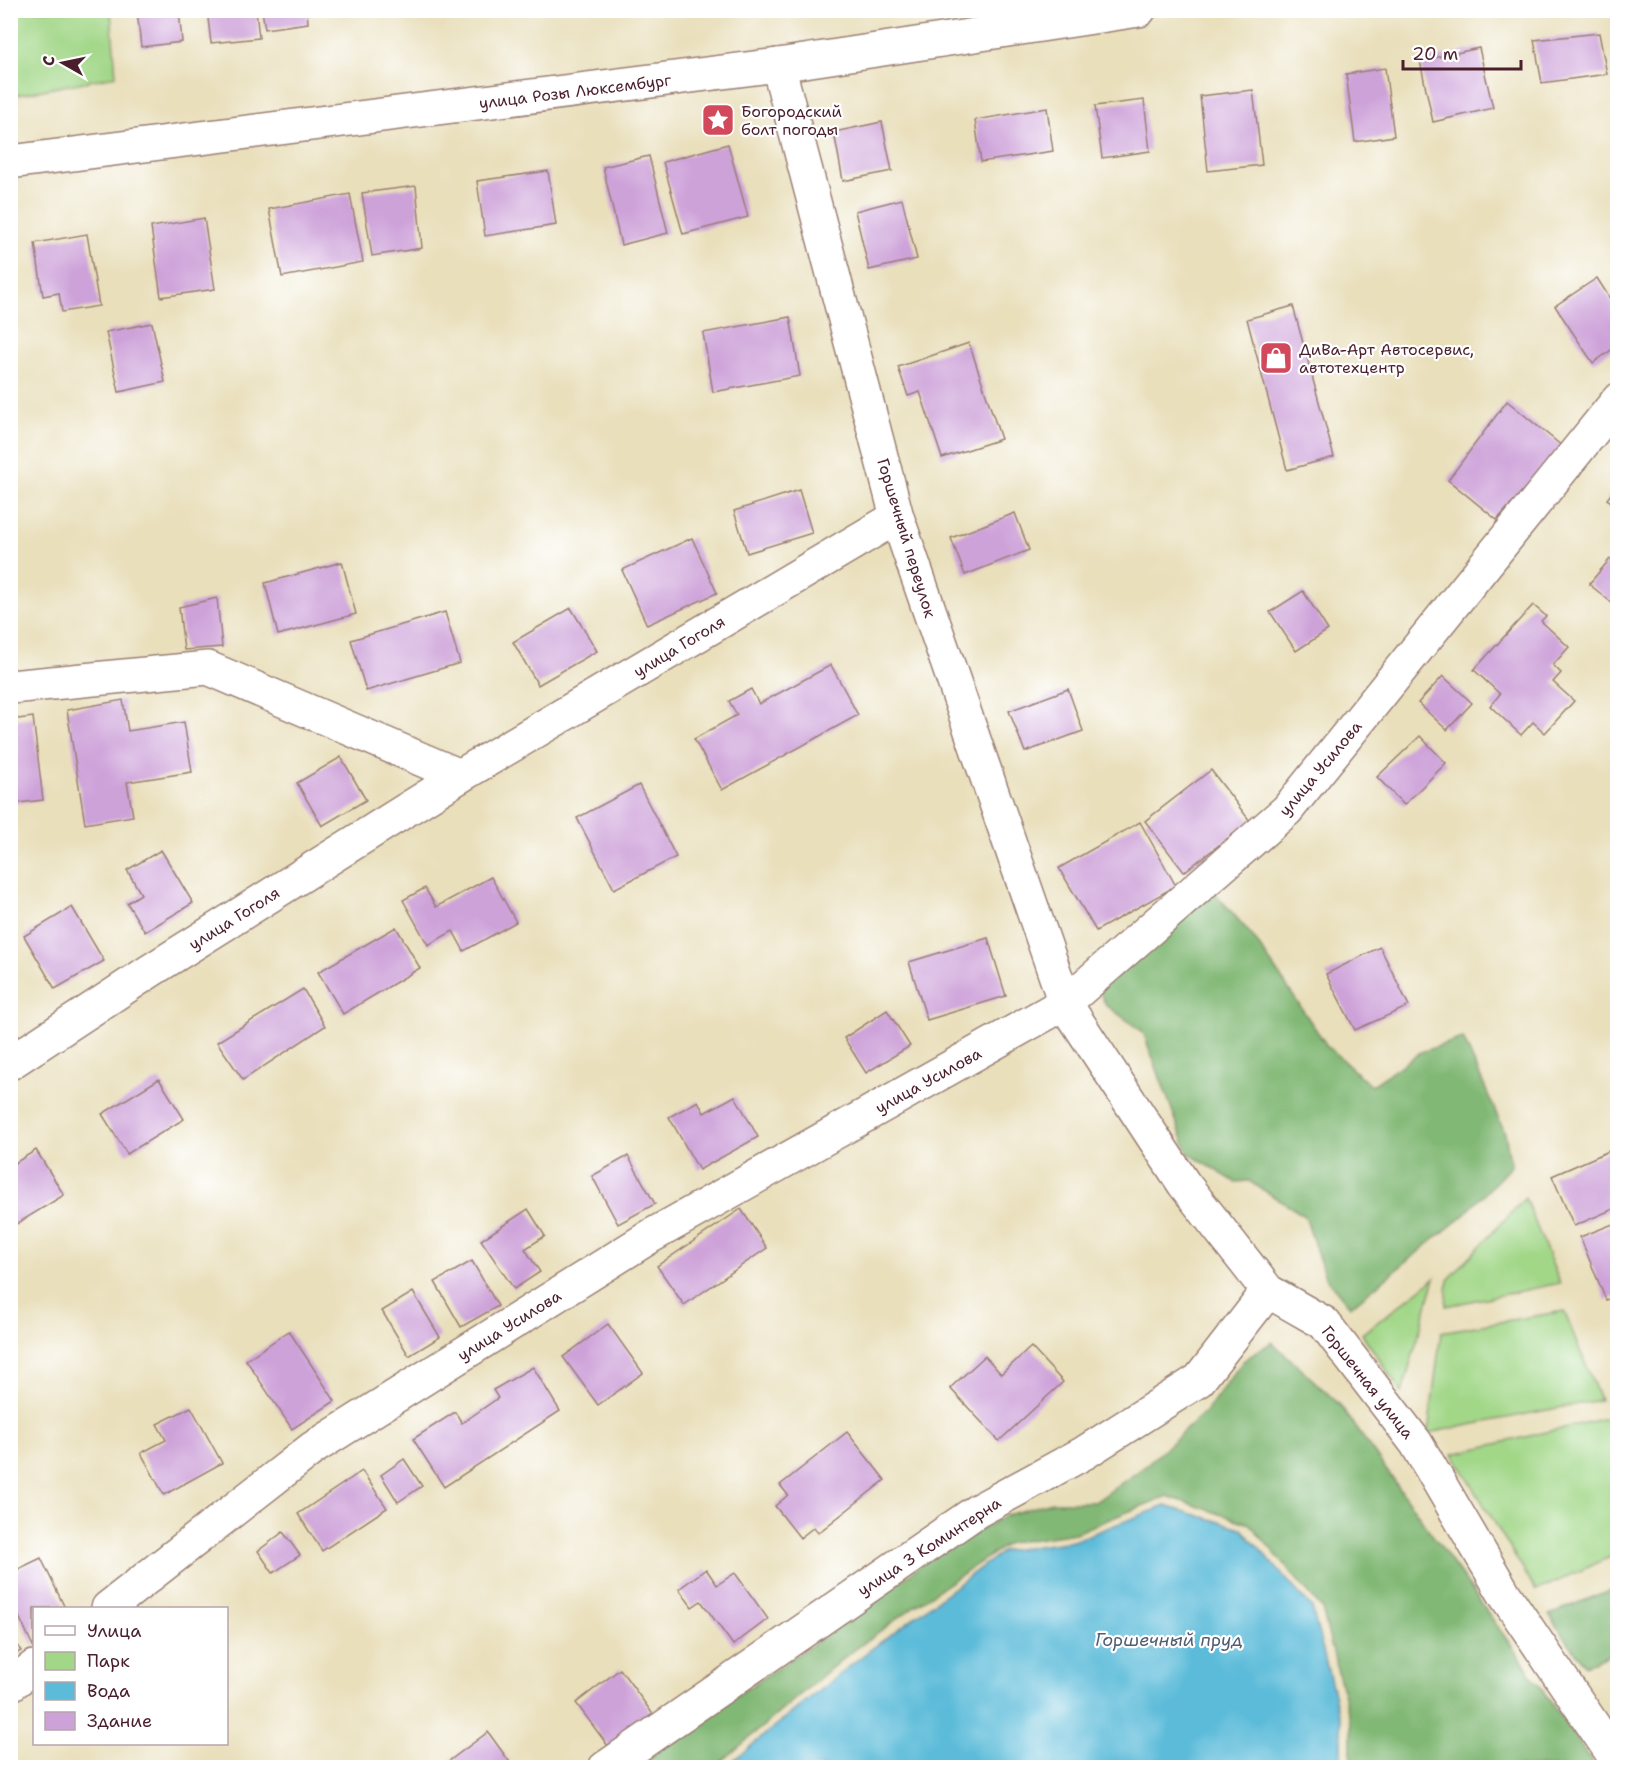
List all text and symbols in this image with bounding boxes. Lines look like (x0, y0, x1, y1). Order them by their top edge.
north arrow (33, 33, 93, 93)
scale bar (1403, 33, 1522, 71)
text: 20 m (1412, 42, 1458, 66)
text: С (38, 54, 60, 67)
street label: улица Розы Люксембург (478, 69, 673, 114)
place label: Богородский болт погоды (741, 101, 842, 140)
place icon: Богородский болт погоды (700, 102, 736, 138)
place label: ДиВа-Арт Автосервис, автотехцентр (1299, 339, 1474, 378)
shop icon: ДиВа-Арт Автосервис, автотехцентр (1258, 340, 1294, 376)
street label: Горшечный переулок (872, 456, 941, 621)
street label: улица Гоголя (630, 611, 729, 682)
street label: улица Усилова (1274, 716, 1366, 820)
street label: улица Гоголя (185, 882, 284, 955)
street label: улица Усилова (871, 1043, 985, 1118)
street label: улица Усилова (454, 1285, 565, 1366)
street label: Горшечная улица (1317, 1321, 1418, 1443)
street label: улица 3 Коминтерна (854, 1492, 1005, 1601)
legend (33, 1607, 228, 1745)
text: Улица (87, 1619, 141, 1643)
water label: Горшечный пруд (1095, 1628, 1243, 1652)
text: Парк (87, 1649, 130, 1673)
text: Вода (87, 1679, 130, 1703)
text: Здание (87, 1709, 152, 1733)

